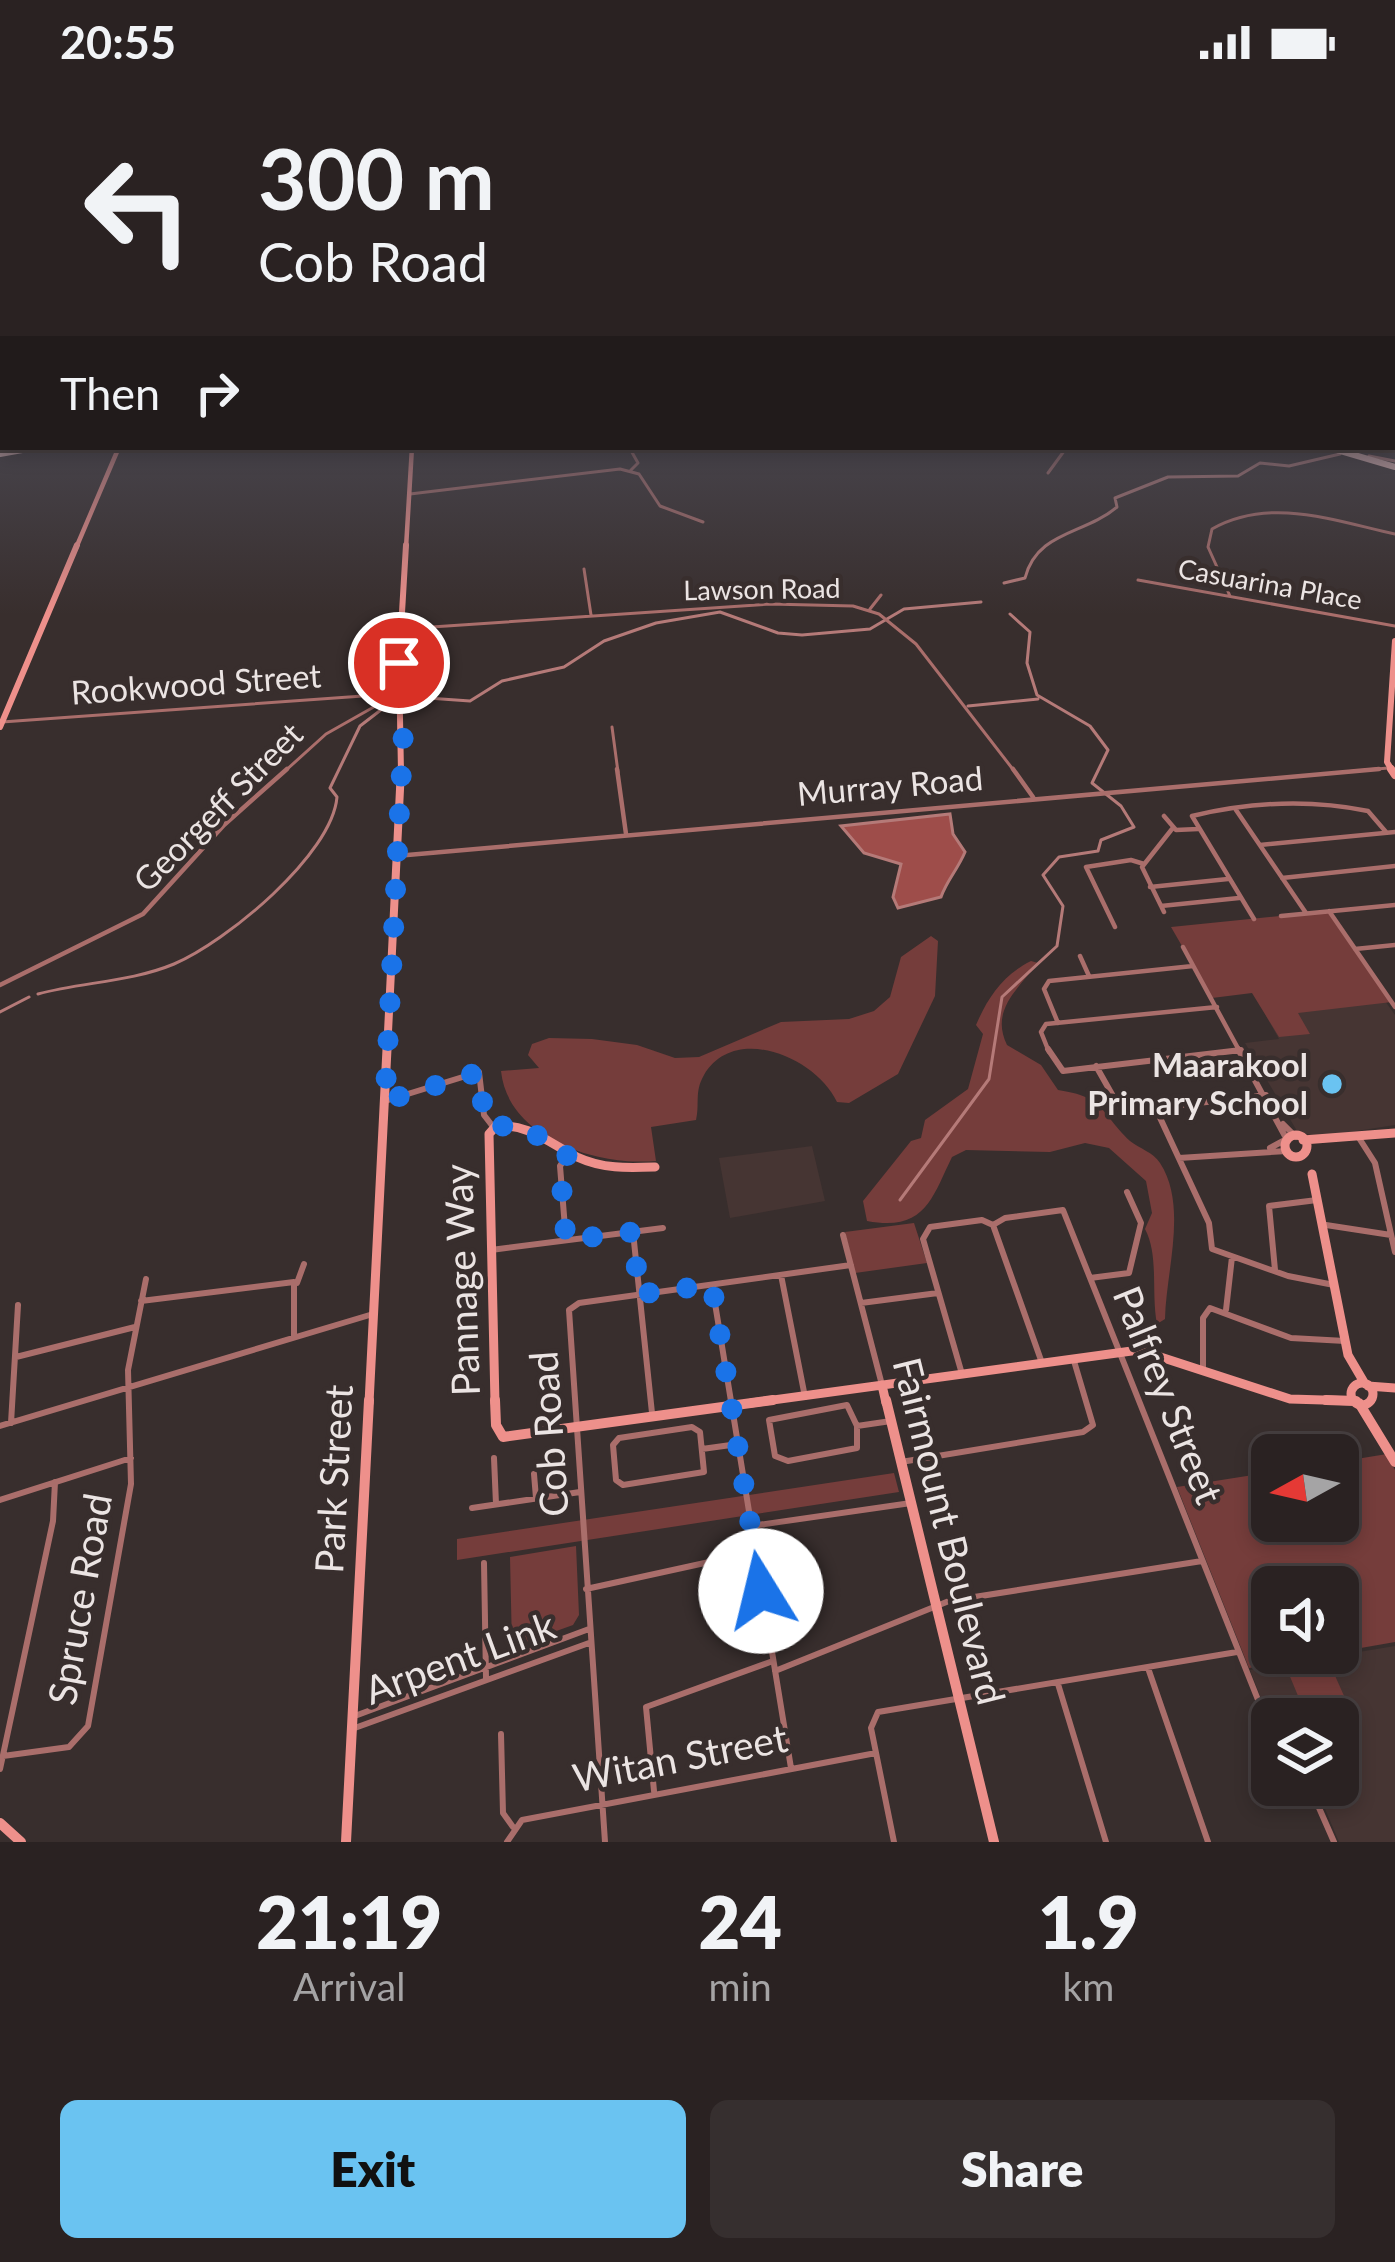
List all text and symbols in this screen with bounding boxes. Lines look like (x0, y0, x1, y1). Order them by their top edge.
text: 20:55 (60, 15, 176, 69)
text: 300 m (258, 127, 495, 228)
icon: left (60, 132, 216, 288)
text: Cob Road (258, 229, 488, 294)
icon: right (184, 360, 250, 426)
text: Then (60, 366, 160, 420)
street label: Casuarina Place (1176, 551, 1365, 616)
street label: Lawson Road (683, 571, 841, 606)
pin (348, 612, 450, 714)
icon: arrive (366, 630, 432, 696)
street label: Rookwood Street (69, 654, 323, 712)
street label: Georgeff Street (124, 713, 310, 899)
street label: Murray Road (795, 757, 984, 813)
place label: Maarakool Primary School (1087, 1044, 1308, 1122)
marker: Maarakool Primary School (1319, 1071, 1345, 1097)
street label: Pannage Way (434, 1163, 488, 1397)
street label: Palfrey Street (1104, 1279, 1233, 1510)
street label: Cob Road (519, 1350, 577, 1519)
street label: Fairmount Boulevard (885, 1352, 1015, 1709)
street label: Park Street (305, 1383, 361, 1574)
north arrow (1251, 1434, 1359, 1542)
map controls (1251, 1434, 1359, 1806)
street label: Spruce Road (38, 1490, 120, 1708)
position arrow (698, 1528, 824, 1654)
button: sound (1251, 1566, 1359, 1674)
street label: Arpent Link (358, 1601, 561, 1713)
button: layers (1251, 1698, 1359, 1806)
street label: Witan Street (569, 1714, 791, 1800)
text: 21:19 (256, 1878, 442, 1964)
text: 24 (698, 1878, 782, 1964)
text: 1.9 (1038, 1878, 1139, 1964)
text: Arrival (293, 1963, 405, 2009)
text: min (709, 1963, 772, 2009)
text: km (1063, 1963, 1114, 2009)
button: Exit (60, 2100, 686, 2238)
button: Share (710, 2100, 1335, 2238)

